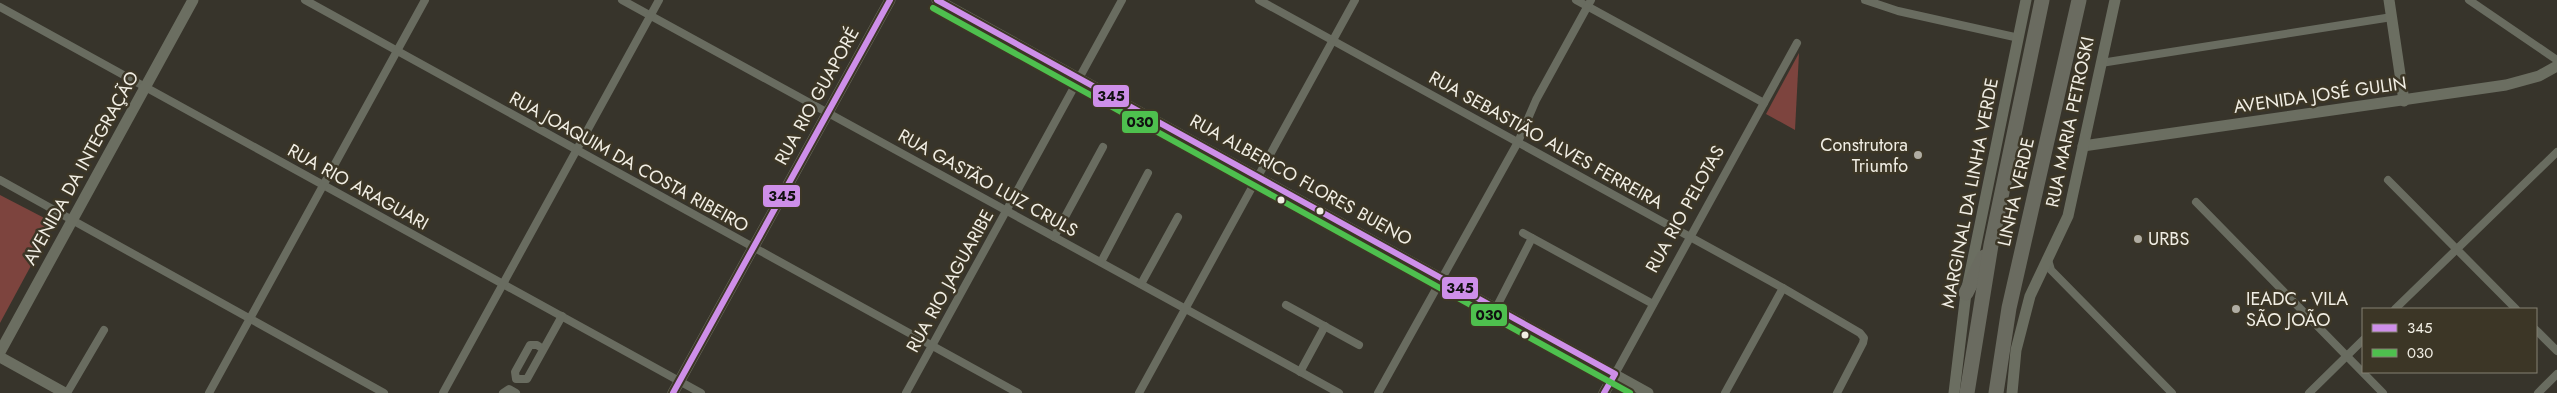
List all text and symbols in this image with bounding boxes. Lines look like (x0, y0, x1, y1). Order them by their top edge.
street label: RUA RIO GUAPORÉ (768, 22, 866, 170)
street label: RUA MARIA PETROSKI (2039, 34, 2101, 210)
street label: RUA SEBASTIÃO ALVES FERREIRA (1424, 65, 1668, 215)
street label: AVENIDA DA INTEGRAÇÃO (17, 66, 145, 270)
street label: AVENIDA JOSÉ GULIN (2232, 70, 2408, 120)
street label: MARGINAL DA LINHA VERDE (1935, 76, 2005, 310)
line badge: 345 (1092, 84, 1130, 108)
street label: RUA JOAQUIM DA COSTA RIBEIRO (505, 85, 753, 239)
text: 345 (1097, 86, 1125, 106)
street label: RUA ALBERICO FLORES BUENO (1185, 108, 1417, 252)
line badge: 030 (1121, 110, 1159, 134)
text: 030 (1126, 112, 1154, 132)
street label: RUA GASTÃO LUIZ CRULS (893, 123, 1083, 243)
place label: Construtora Triumfo (1820, 132, 1908, 179)
street label: LINHA VERDE (1991, 135, 2041, 249)
street label: RUA RIO ARAGUARI (283, 137, 433, 237)
street label: RUA RIO PELOTAS (1639, 140, 1731, 277)
marker: Construtora Triumfo (1912, 149, 1924, 161)
line badge: 345 (762, 184, 801, 208)
text: 345 (768, 186, 796, 206)
unlabelled marker (1276, 195, 1286, 205)
street label: RUA RIO JAGUARIBE (900, 205, 1000, 357)
unlabelled marker (1315, 206, 1325, 216)
place label: URBS (2148, 226, 2189, 252)
marker: URBS (2132, 233, 2144, 245)
line badge: 345 (1441, 276, 1479, 300)
text: 345 (1446, 278, 1474, 298)
place label: IEADC - VILA SÃO JOÃO (2246, 286, 2348, 333)
line badge: 030 (1470, 303, 1508, 327)
marker: IEADC - VILA SÃO JOÃO (2230, 303, 2242, 315)
text: 030 (1475, 305, 1503, 325)
legend (2362, 308, 2537, 373)
text: 345 (2407, 317, 2432, 339)
unlabelled marker (1520, 330, 1530, 340)
text: 030 (2407, 342, 2433, 364)

